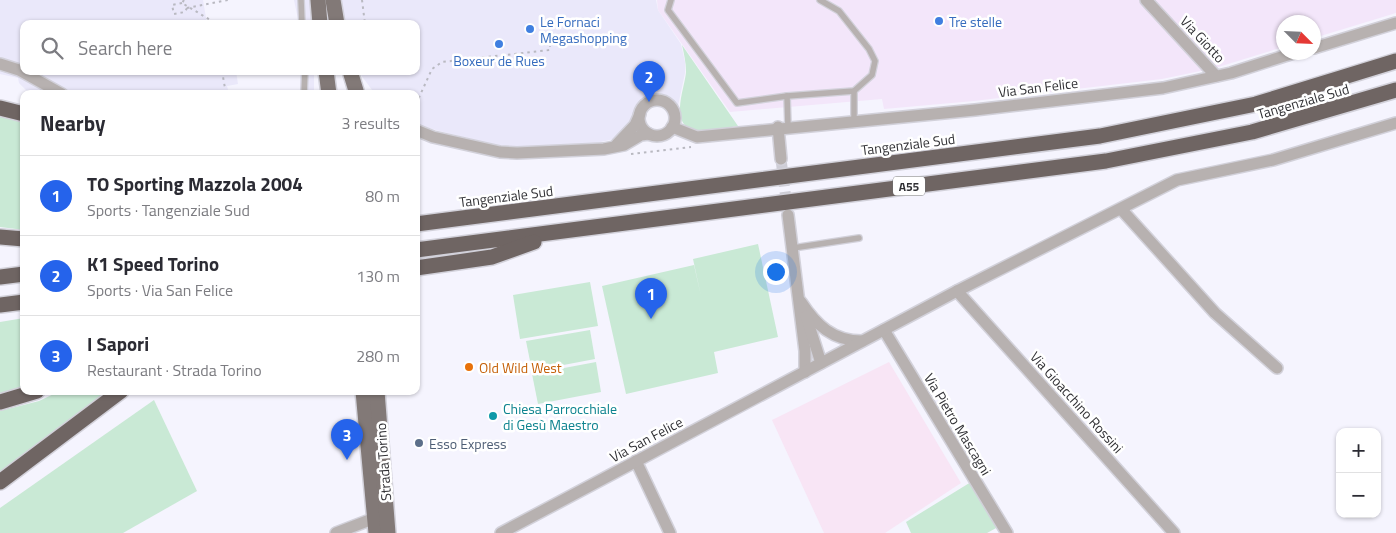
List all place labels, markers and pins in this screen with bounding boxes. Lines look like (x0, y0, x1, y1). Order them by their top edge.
place label: Le Fornaci Megashopping (540, 11, 627, 48)
place label: Tre stelle (949, 11, 1002, 32)
marker: Tre stelle (933, 15, 945, 27)
marker: Le Fornaci Megashopping (524, 23, 536, 35)
marker: Boxeur de Rues (493, 38, 505, 50)
place label: Boxeur de Rues (453, 50, 545, 71)
pin: 2 (633, 61, 665, 102)
pin: 1 (635, 278, 667, 319)
place label: Old Wild West (479, 357, 562, 378)
marker: Old Wild West (463, 361, 475, 373)
place label: Chiesa Parrocchiale di Gesù Maestro (503, 398, 617, 435)
marker: Chiesa Parrocchiale di Gesù Maestro (487, 410, 499, 422)
pin: 3 (331, 419, 363, 460)
place label: Esso Express (429, 433, 506, 454)
marker: Esso Express (413, 437, 425, 449)

